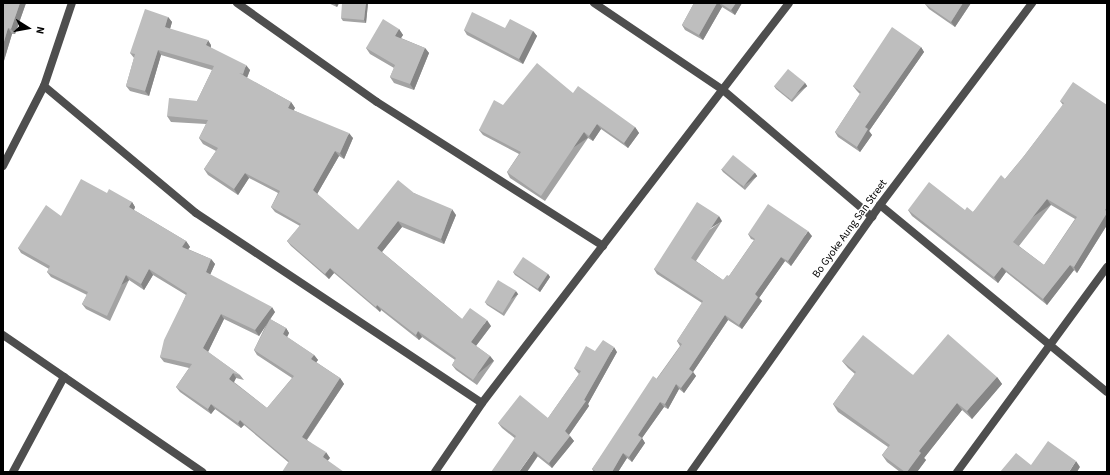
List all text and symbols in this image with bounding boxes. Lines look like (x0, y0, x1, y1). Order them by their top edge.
north arrow (8, 8, 48, 48)
text: N (32, 25, 48, 35)
street label: Bo Gyoke Aung San Street (810, 177, 890, 281)

